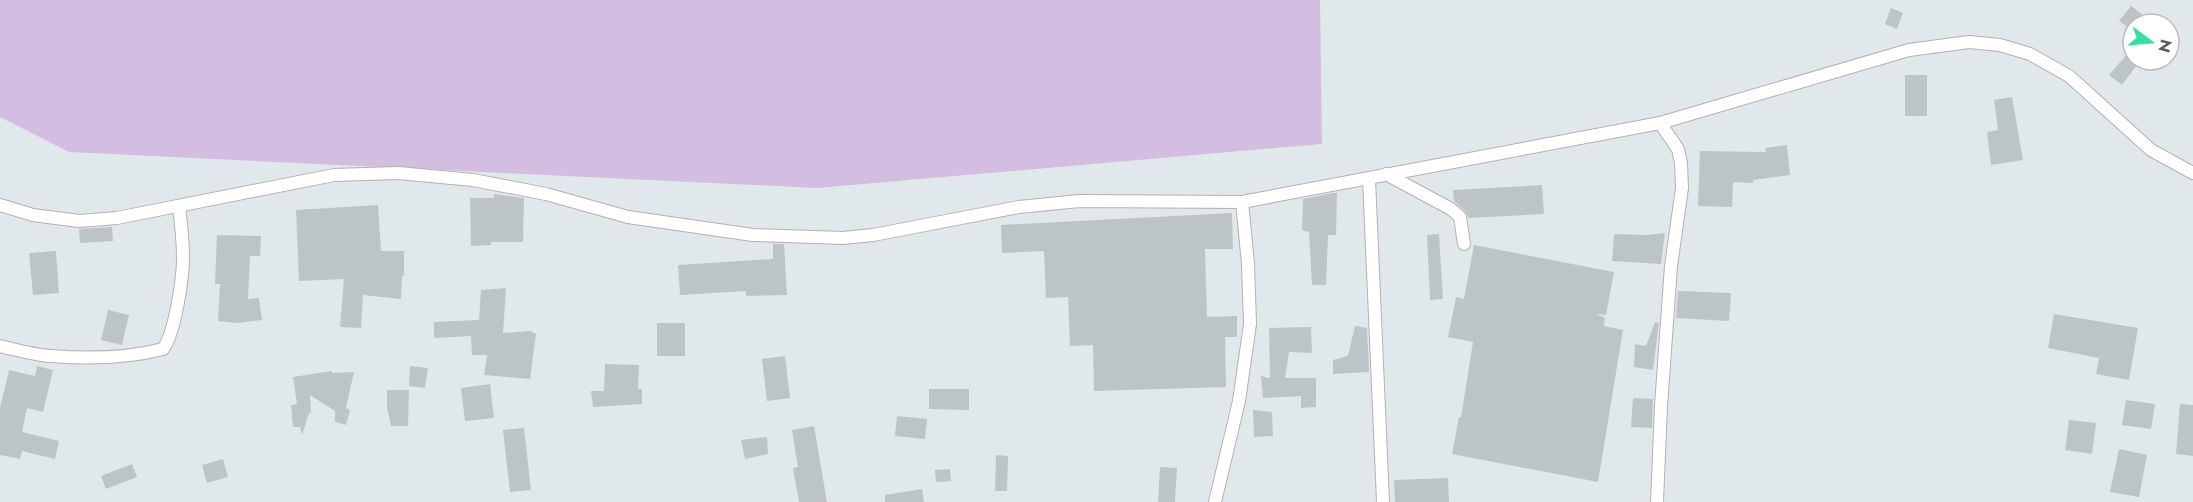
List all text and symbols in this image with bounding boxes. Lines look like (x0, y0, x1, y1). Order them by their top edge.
north arrow (2121, 12, 2181, 72)
text: N (2152, 37, 2178, 55)

